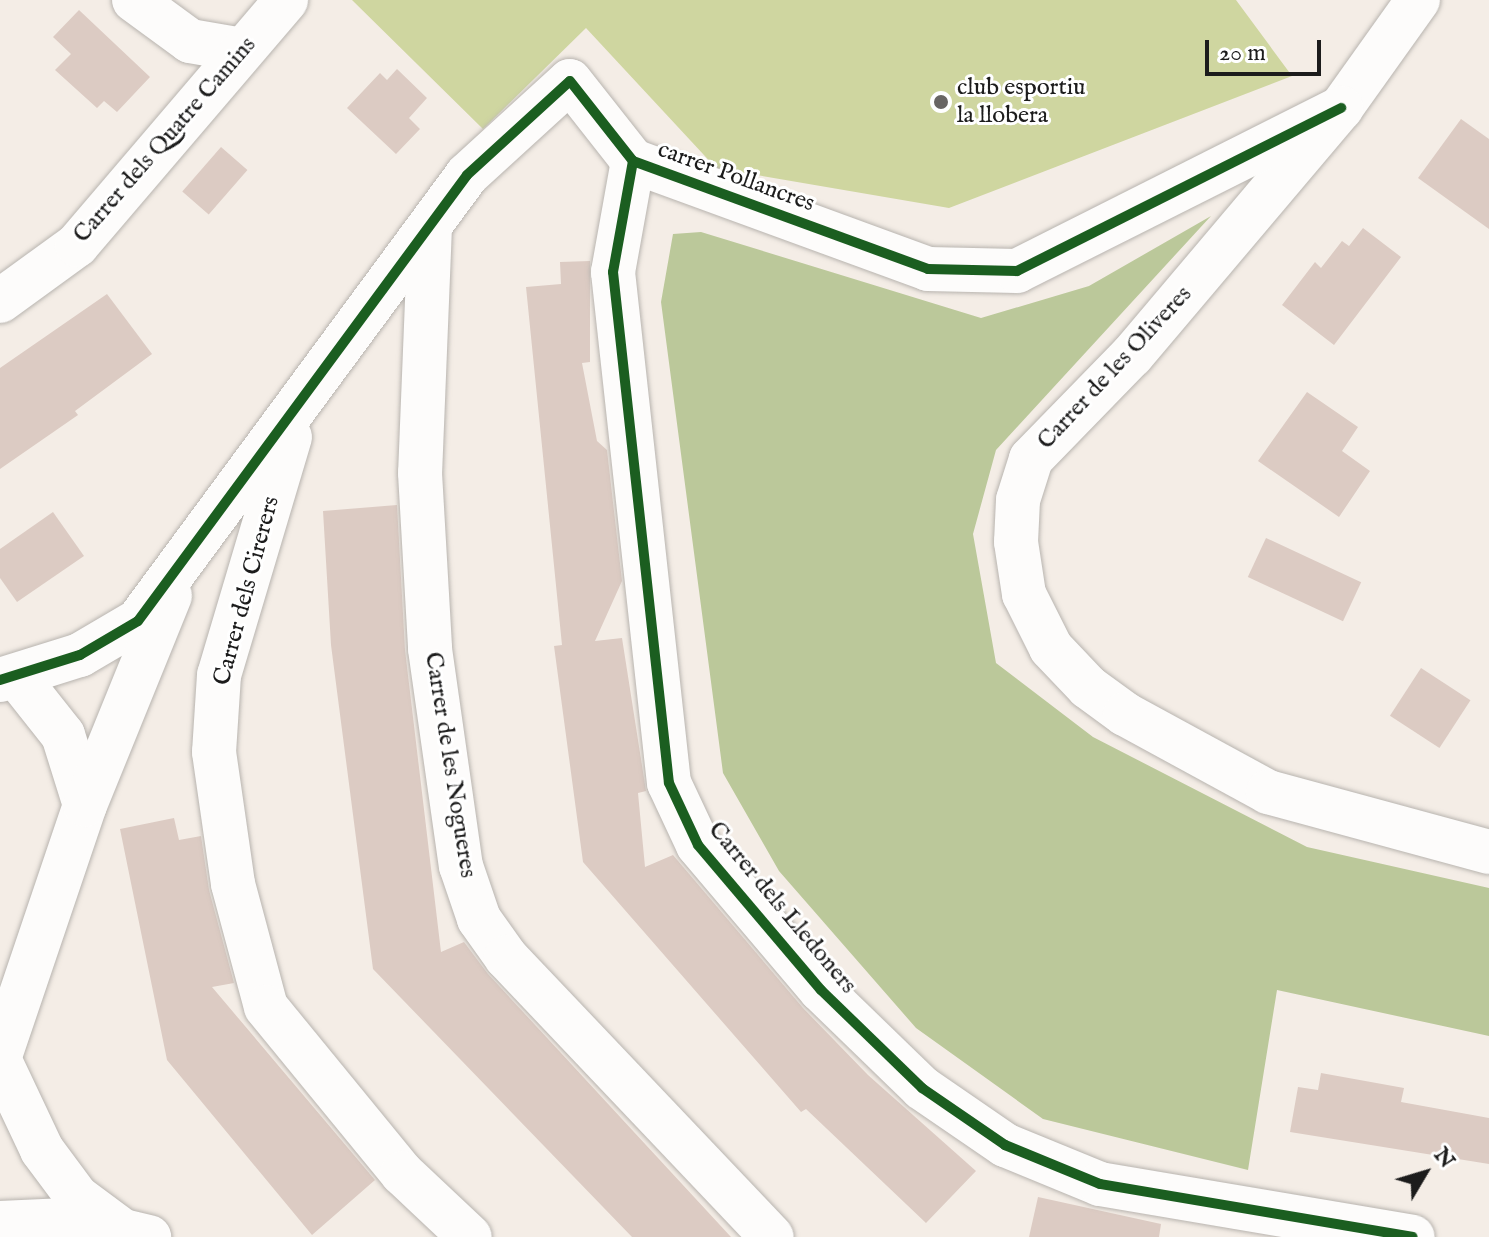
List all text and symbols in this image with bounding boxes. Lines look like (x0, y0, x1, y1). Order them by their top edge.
scale bar (1209, 24, 1325, 74)
street label: Carrer dels Quatre Camins (68, 31, 262, 249)
text: 20 m (1219, 38, 1266, 69)
place label: club esportiu la llobera (957, 74, 1085, 130)
marker: club esportiu la llobera (932, 93, 950, 111)
street label: carrer Pollancres (654, 135, 818, 219)
street label: Carrer de les Oliveres (1032, 280, 1198, 456)
street label: Carrer dels Cirerers (208, 493, 286, 689)
street label: Carrer de les Nogueres (418, 650, 482, 880)
street label: Carrer dels Lledoners (702, 816, 862, 1000)
north arrow (1385, 1133, 1465, 1213)
text: N (1427, 1142, 1461, 1174)

